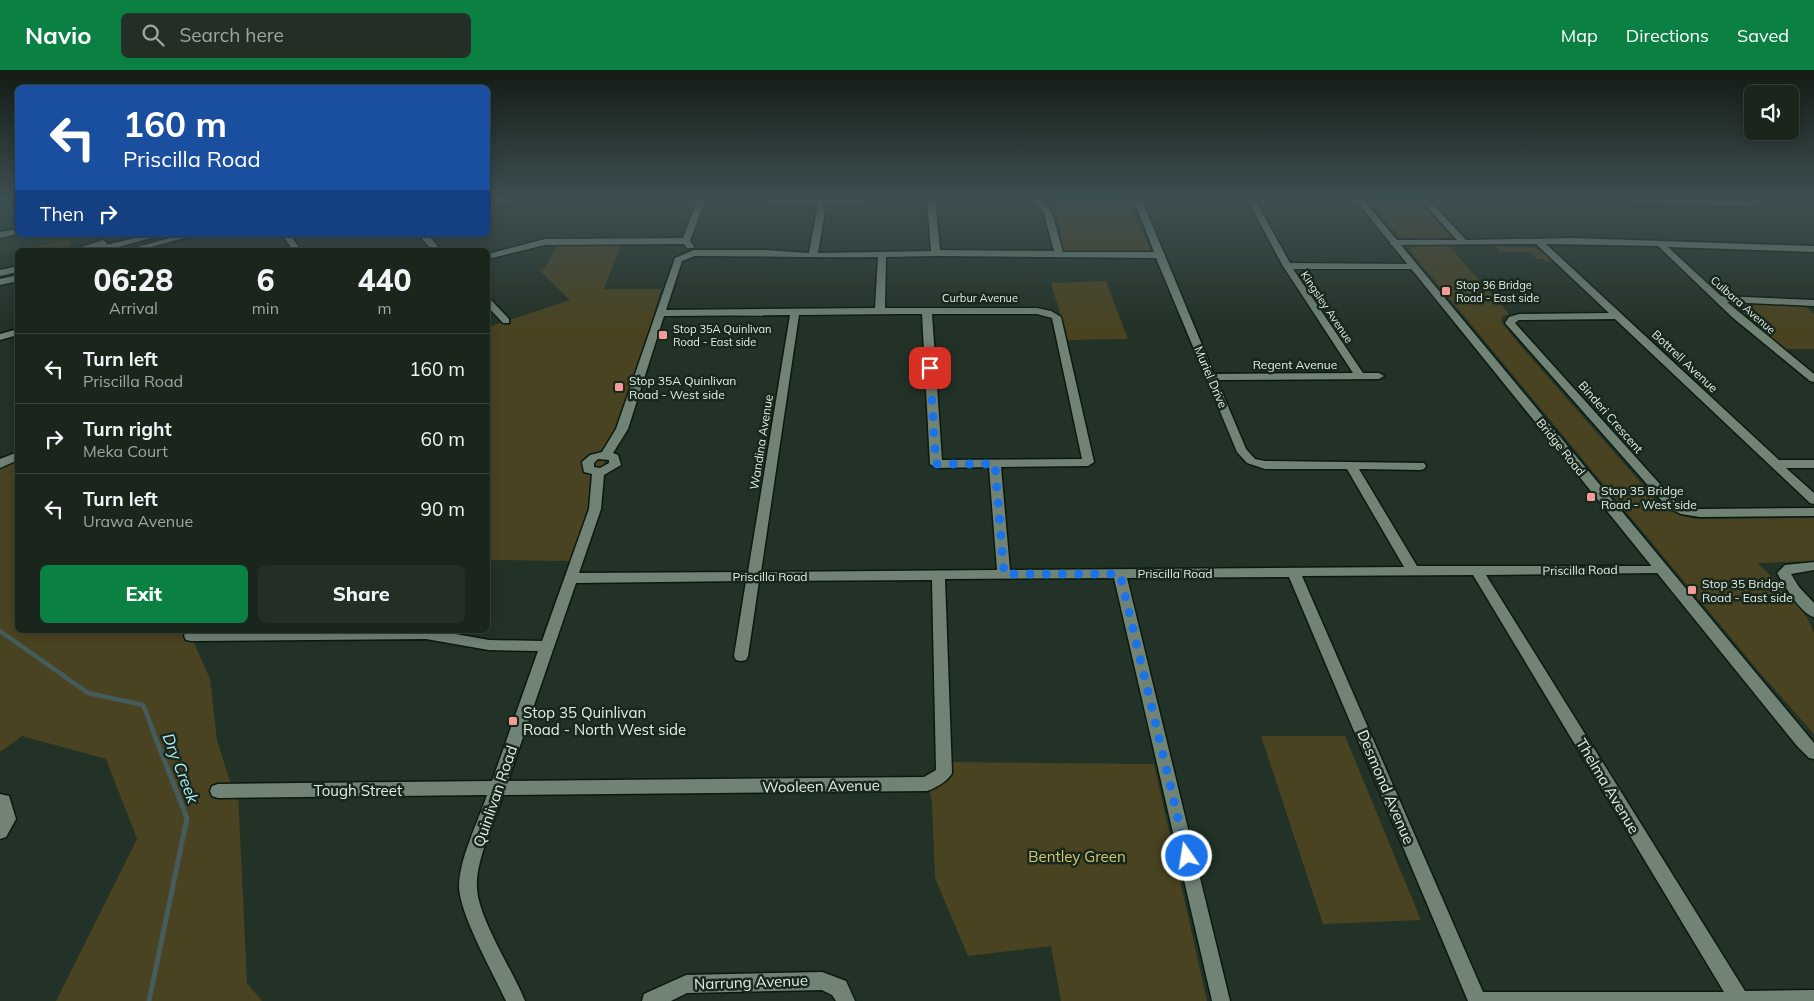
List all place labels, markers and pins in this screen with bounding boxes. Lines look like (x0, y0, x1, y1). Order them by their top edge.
place label: Stop 36 Bridge Road - East side (1456, 278, 1539, 305)
marker: Stop 36 Bridge Road - East side (1440, 285, 1452, 297)
place label: Stop 35A Quinlivan Road - East side (673, 322, 771, 349)
marker: Stop 35A Quinlivan Road - East side (657, 329, 669, 341)
pin (909, 347, 951, 389)
place label: Stop 35A Quinlivan Road - West side (629, 373, 736, 402)
marker: Stop 35A Quinlivan Road - West side (613, 381, 625, 393)
place label: Stop 35 Bridge Road - West side (1601, 483, 1697, 512)
marker: Stop 35 Bridge Road - West side (1585, 491, 1597, 503)
place label: Stop 35 Bridge Road - East side (1702, 576, 1793, 605)
marker: Stop 35 Bridge Road - East side (1686, 584, 1698, 596)
place label: Stop 35 Quinlivan Road - North West side (523, 703, 686, 739)
marker: Stop 35 Quinlivan Road - North West side (507, 715, 519, 727)

